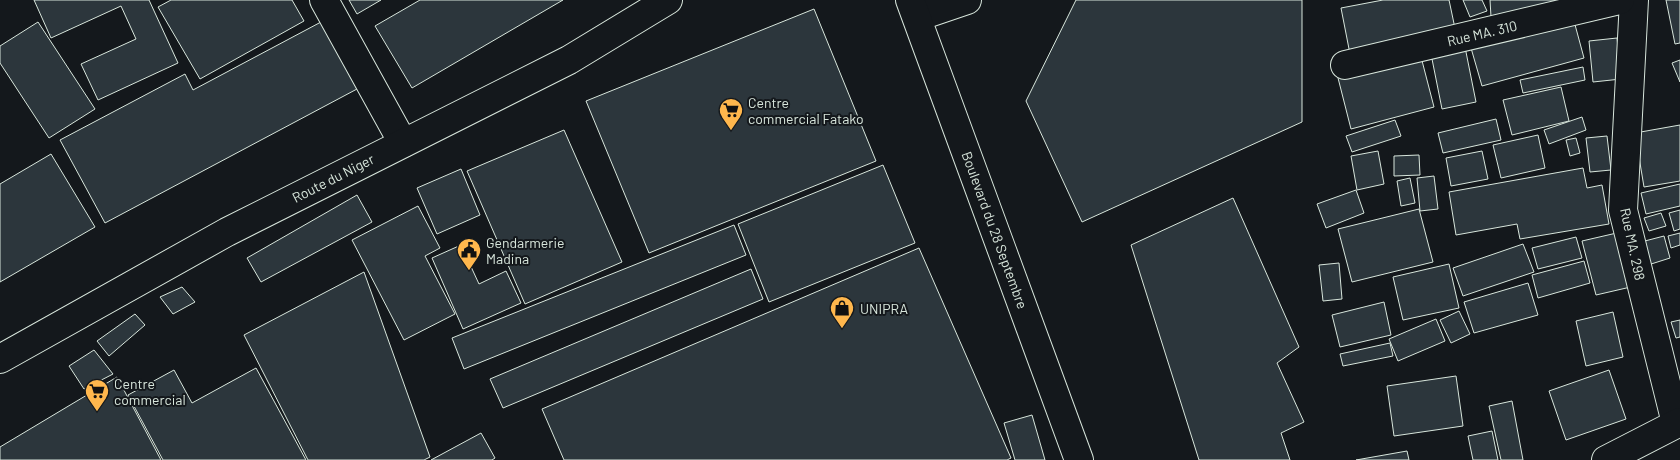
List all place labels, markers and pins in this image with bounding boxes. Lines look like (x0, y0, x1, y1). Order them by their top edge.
place label: Centre commercial Fatako (748, 94, 864, 127)
supermarket icon: Centre commercial Fatako (718, 97, 744, 131)
place label: Gendarmerie Madina (486, 234, 564, 267)
public building icon: Gendarmerie Madina (456, 237, 482, 271)
shop icon: UNIPRA (829, 295, 855, 329)
place label: UNIPRA (860, 300, 909, 317)
place label: Centre commercial (114, 375, 186, 408)
supermarket icon: Centre commercial (84, 378, 110, 412)

